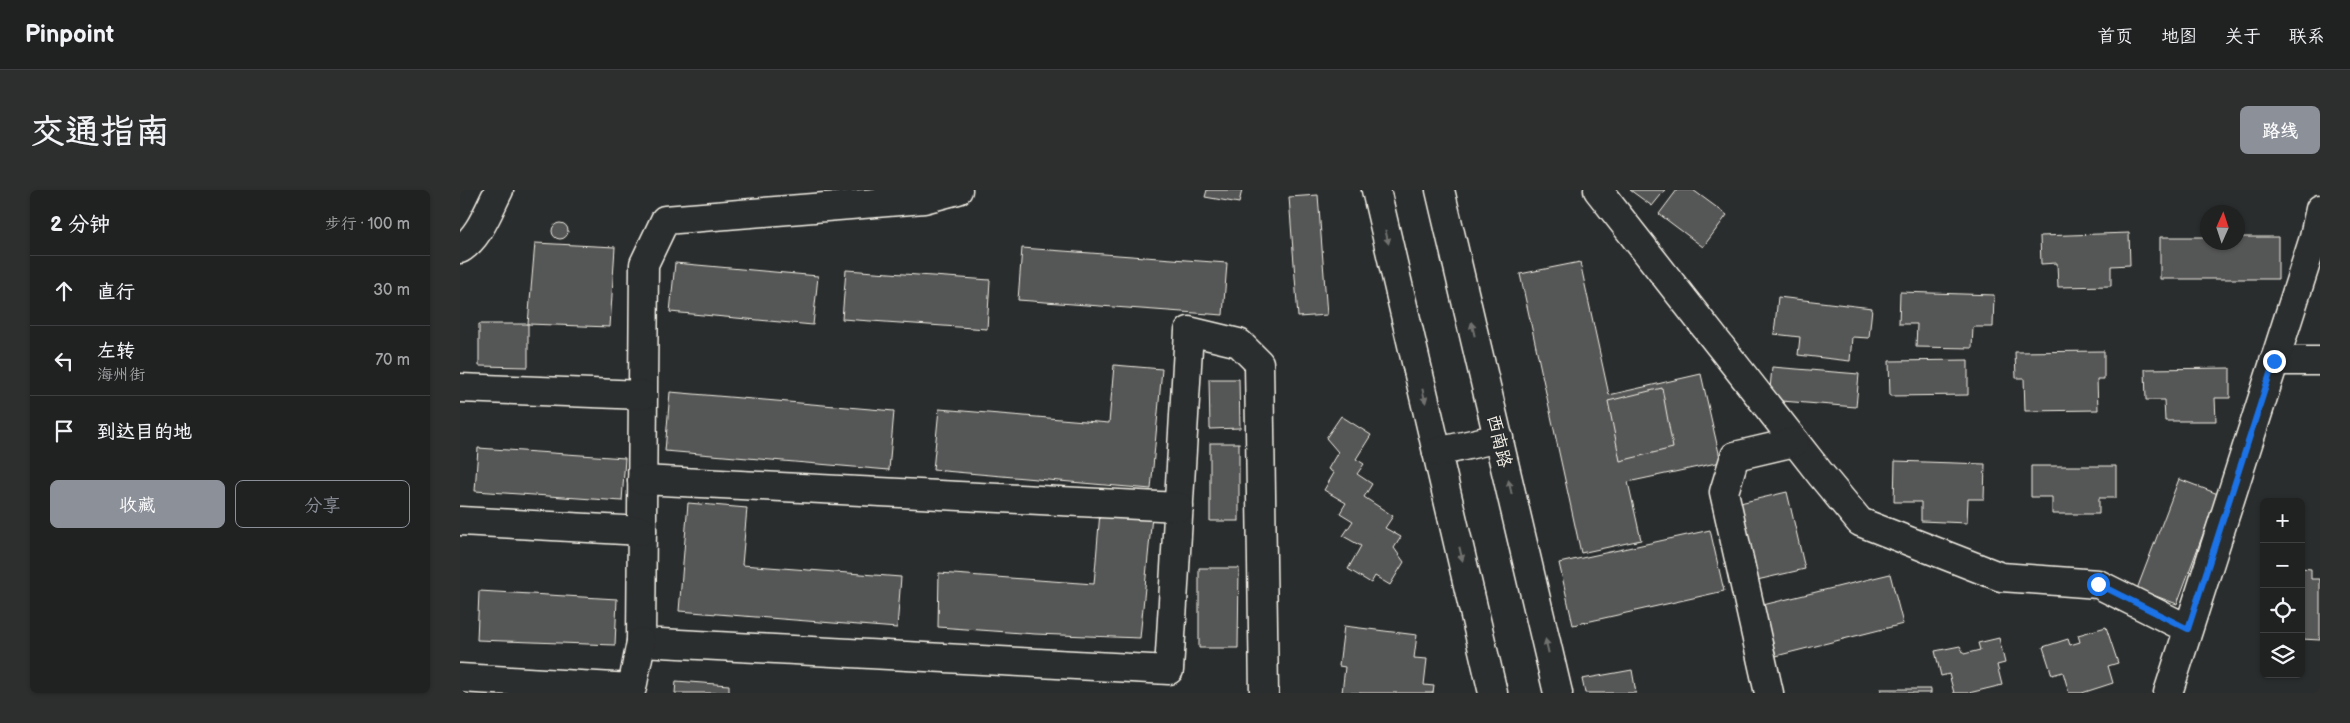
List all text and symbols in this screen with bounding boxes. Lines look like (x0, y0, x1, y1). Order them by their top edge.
text: Pinpoint (25, 20, 114, 49)
text: 首页 (2097, 26, 2133, 47)
text: 地图 (2161, 26, 2197, 47)
text: 关于 (2225, 26, 2261, 47)
text: 联系 (2289, 26, 2325, 47)
button: 路线 (2240, 106, 2320, 154)
text: 交通指南 (30, 111, 170, 154)
north arrow (2200, 205, 2245, 250)
text: 2 分钟 (50, 212, 110, 237)
text: 步行 · 100 m (325, 215, 410, 234)
one-way arrow (1383, 230, 1391, 245)
icon: ahead (50, 277, 78, 305)
text: 直行 (97, 281, 135, 304)
text: 30 m (373, 281, 410, 300)
one-way arrow (1469, 321, 1477, 337)
text: 左转 (97, 340, 135, 363)
icon: left (50, 347, 78, 375)
route end (2263, 350, 2286, 373)
text: 70 m (375, 351, 410, 370)
text: 海州街 (97, 366, 145, 385)
one-way arrow (1420, 388, 1428, 403)
street label: 西南路 (1483, 412, 1515, 470)
icon: arrive (50, 417, 78, 445)
text: 到达目的地 (97, 421, 192, 444)
button: 收藏 (50, 480, 225, 528)
button: 分享 (235, 480, 410, 528)
one-way arrow (1506, 480, 1514, 495)
map controls (2260, 498, 2305, 678)
button: + (2260, 498, 2305, 543)
button: − (2260, 543, 2305, 588)
one-way arrow (1457, 547, 1465, 562)
route start (2087, 573, 2110, 596)
button: locate (2260, 588, 2305, 633)
button: layers (2260, 633, 2305, 678)
one-way arrow (1543, 638, 1551, 653)

